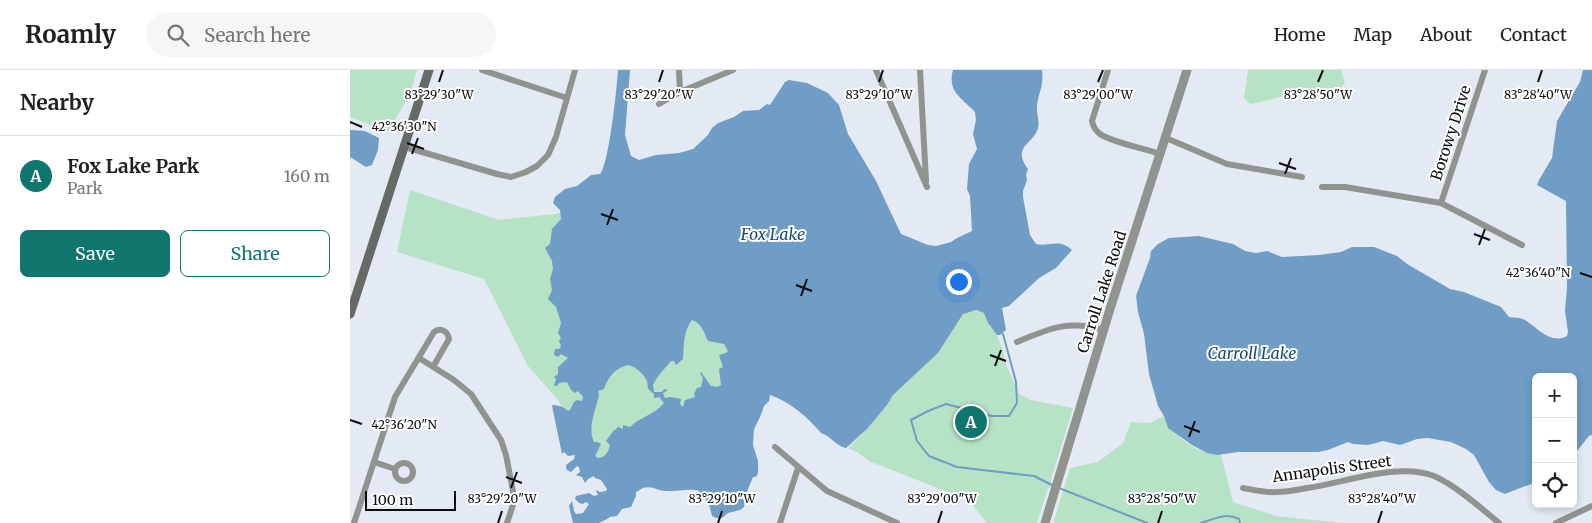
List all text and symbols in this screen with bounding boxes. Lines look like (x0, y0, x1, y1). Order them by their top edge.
search box (146, 12, 496, 57)
text: Roamly (25, 19, 116, 50)
icon: search (164, 21, 192, 49)
text: Search here (204, 23, 310, 47)
text: Home (1274, 23, 1326, 46)
text: Map (1354, 23, 1392, 46)
text: About (1420, 23, 1472, 46)
text: Contact (1500, 23, 1567, 46)
street label: Borowy Drive (1426, 83, 1475, 183)
text: 83°29'30"W (405, 87, 474, 102)
text: 83°29'20"W (625, 87, 695, 102)
text: 83°29'10"W (846, 87, 914, 102)
text: 83°29'00"W (1063, 87, 1134, 102)
text: 83°28'50"W (1284, 87, 1353, 102)
text: 83°28'40"W (1504, 87, 1573, 102)
text: Nearby (20, 89, 94, 116)
text: 42°36'30"N (371, 119, 437, 134)
text: Fox Lake Park (67, 154, 199, 178)
text: A (30, 166, 42, 186)
text: 160 m (284, 166, 330, 186)
text: Park (67, 178, 103, 198)
water label: Fox Lake (740, 224, 805, 244)
street label: Carroll Lake Road (1073, 228, 1130, 355)
button: Save (20, 230, 170, 277)
button: Share (180, 230, 330, 277)
text: 42°36'40"N (1506, 265, 1571, 280)
your location (946, 269, 972, 295)
water label: Carroll Lake (1207, 343, 1297, 363)
map controls (1532, 373, 1577, 508)
button: + (1532, 373, 1577, 418)
pin: A (955, 403, 987, 441)
text: 42°36'20"N (371, 417, 437, 432)
button: − (1532, 418, 1577, 463)
street label: Annapolis Street (1270, 451, 1393, 486)
button: locate (1532, 463, 1577, 508)
scale bar (365, 488, 456, 511)
text: 100 m (372, 491, 413, 509)
text: 83°29'20"W (468, 491, 538, 506)
text: 83°29'10"W (689, 491, 757, 506)
text: 83°29'00"W (907, 491, 978, 506)
text: 83°28'50"W (1128, 491, 1197, 506)
text: 83°28'40"W (1348, 491, 1417, 506)

